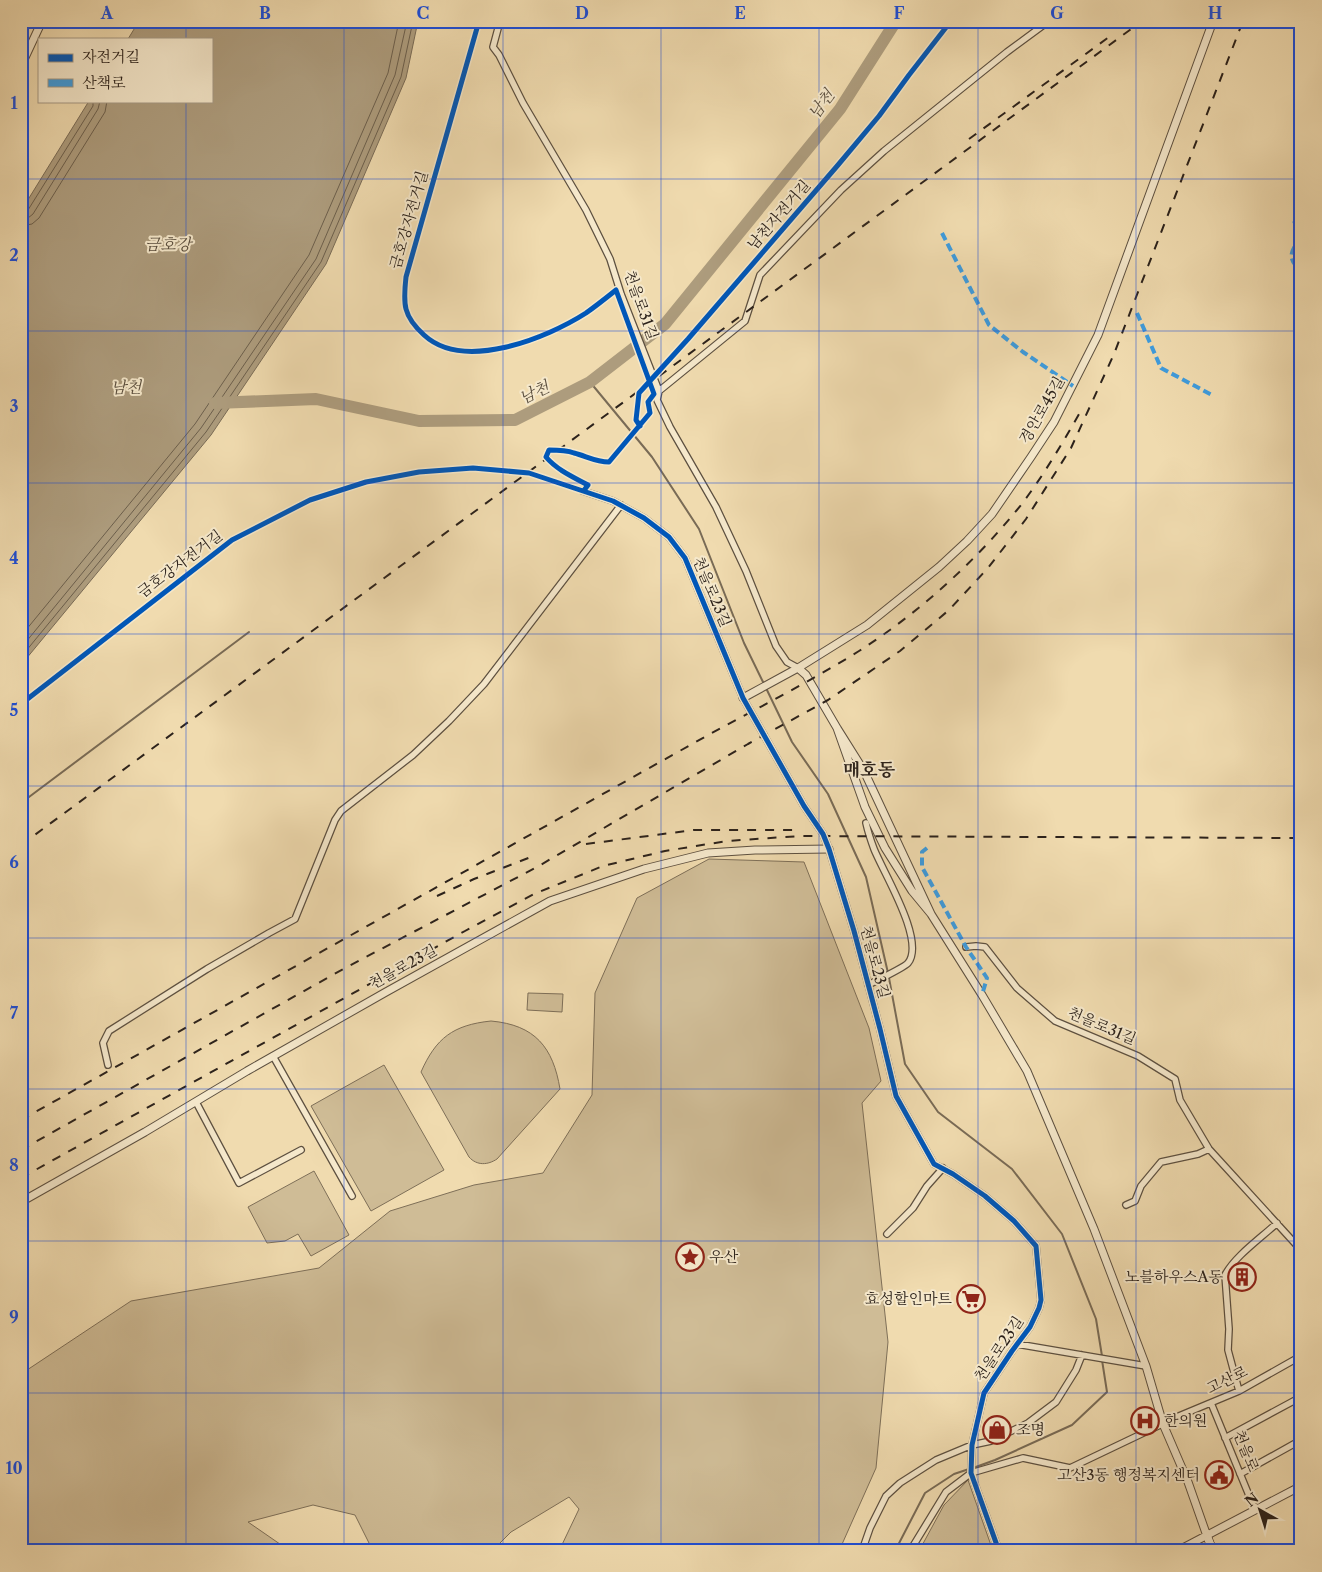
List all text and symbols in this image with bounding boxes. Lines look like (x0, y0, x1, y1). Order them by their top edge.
text: A (100, 3, 114, 23)
text: B (259, 3, 271, 23)
text: C (417, 3, 429, 23)
text: D (575, 3, 589, 23)
text: E (734, 3, 746, 23)
text: F (894, 3, 905, 23)
text: G (1050, 3, 1064, 23)
text: H (1208, 3, 1222, 23)
legend (38, 38, 212, 102)
text: 자전거길 (82, 47, 140, 66)
text: 산책로 (82, 73, 126, 92)
water label: 남천 (804, 84, 839, 122)
text: 1 (10, 93, 18, 113)
street label: 금호강자전거길 (385, 168, 432, 271)
street label: 남천자전거길 (743, 176, 814, 254)
water label: 금호강 (145, 234, 194, 254)
text: 2 (9, 245, 19, 265)
street label: 천을로31길 (620, 268, 663, 342)
street label: 경안로45길 (1015, 373, 1068, 447)
water label: 남천 (516, 376, 554, 408)
water label: 남천 (110, 377, 143, 397)
text: 3 (9, 396, 19, 416)
street label: 금호강자전거길 (133, 525, 226, 602)
text: 4 (9, 548, 19, 568)
street label: 천을로23길 (689, 554, 736, 630)
text: 5 (10, 700, 19, 720)
district label: 매호동 (843, 759, 896, 781)
text: 6 (9, 852, 19, 872)
street label: 천을로23길 (857, 923, 894, 1000)
street label: 천을로23길 (365, 940, 440, 993)
text: 7 (10, 1003, 19, 1023)
street label: 천을로31길 (1065, 1003, 1139, 1048)
text: 8 (9, 1155, 19, 1175)
place icon: 우산 (675, 1242, 705, 1272)
place label: 우산 (709, 1247, 738, 1266)
building icon: 노블하우스A동 (1227, 1262, 1257, 1292)
place label: 노블하우스A동 (1125, 1267, 1224, 1286)
supermarket icon: 효성할인마트 (956, 1284, 986, 1314)
place label: 효성할인마트 (865, 1289, 952, 1308)
text: 9 (9, 1307, 19, 1327)
street label: 천을로23길 (970, 1312, 1027, 1385)
street label: 고산로 (1203, 1361, 1251, 1398)
hospital icon: 한의원 (1130, 1406, 1160, 1436)
place label: 한의원 (1164, 1411, 1207, 1430)
shop icon: 조명 (982, 1415, 1012, 1445)
place label: 조명 (1016, 1420, 1045, 1439)
street label: 천을로 (1230, 1427, 1264, 1475)
text: 10 (5, 1458, 23, 1478)
public building icon: 고산3동 행정복지센터 (1204, 1460, 1234, 1490)
place label: 고산3동 행정복지센터 (1057, 1465, 1200, 1484)
north arrow (1234, 1484, 1284, 1534)
text: N (1241, 1489, 1262, 1511)

